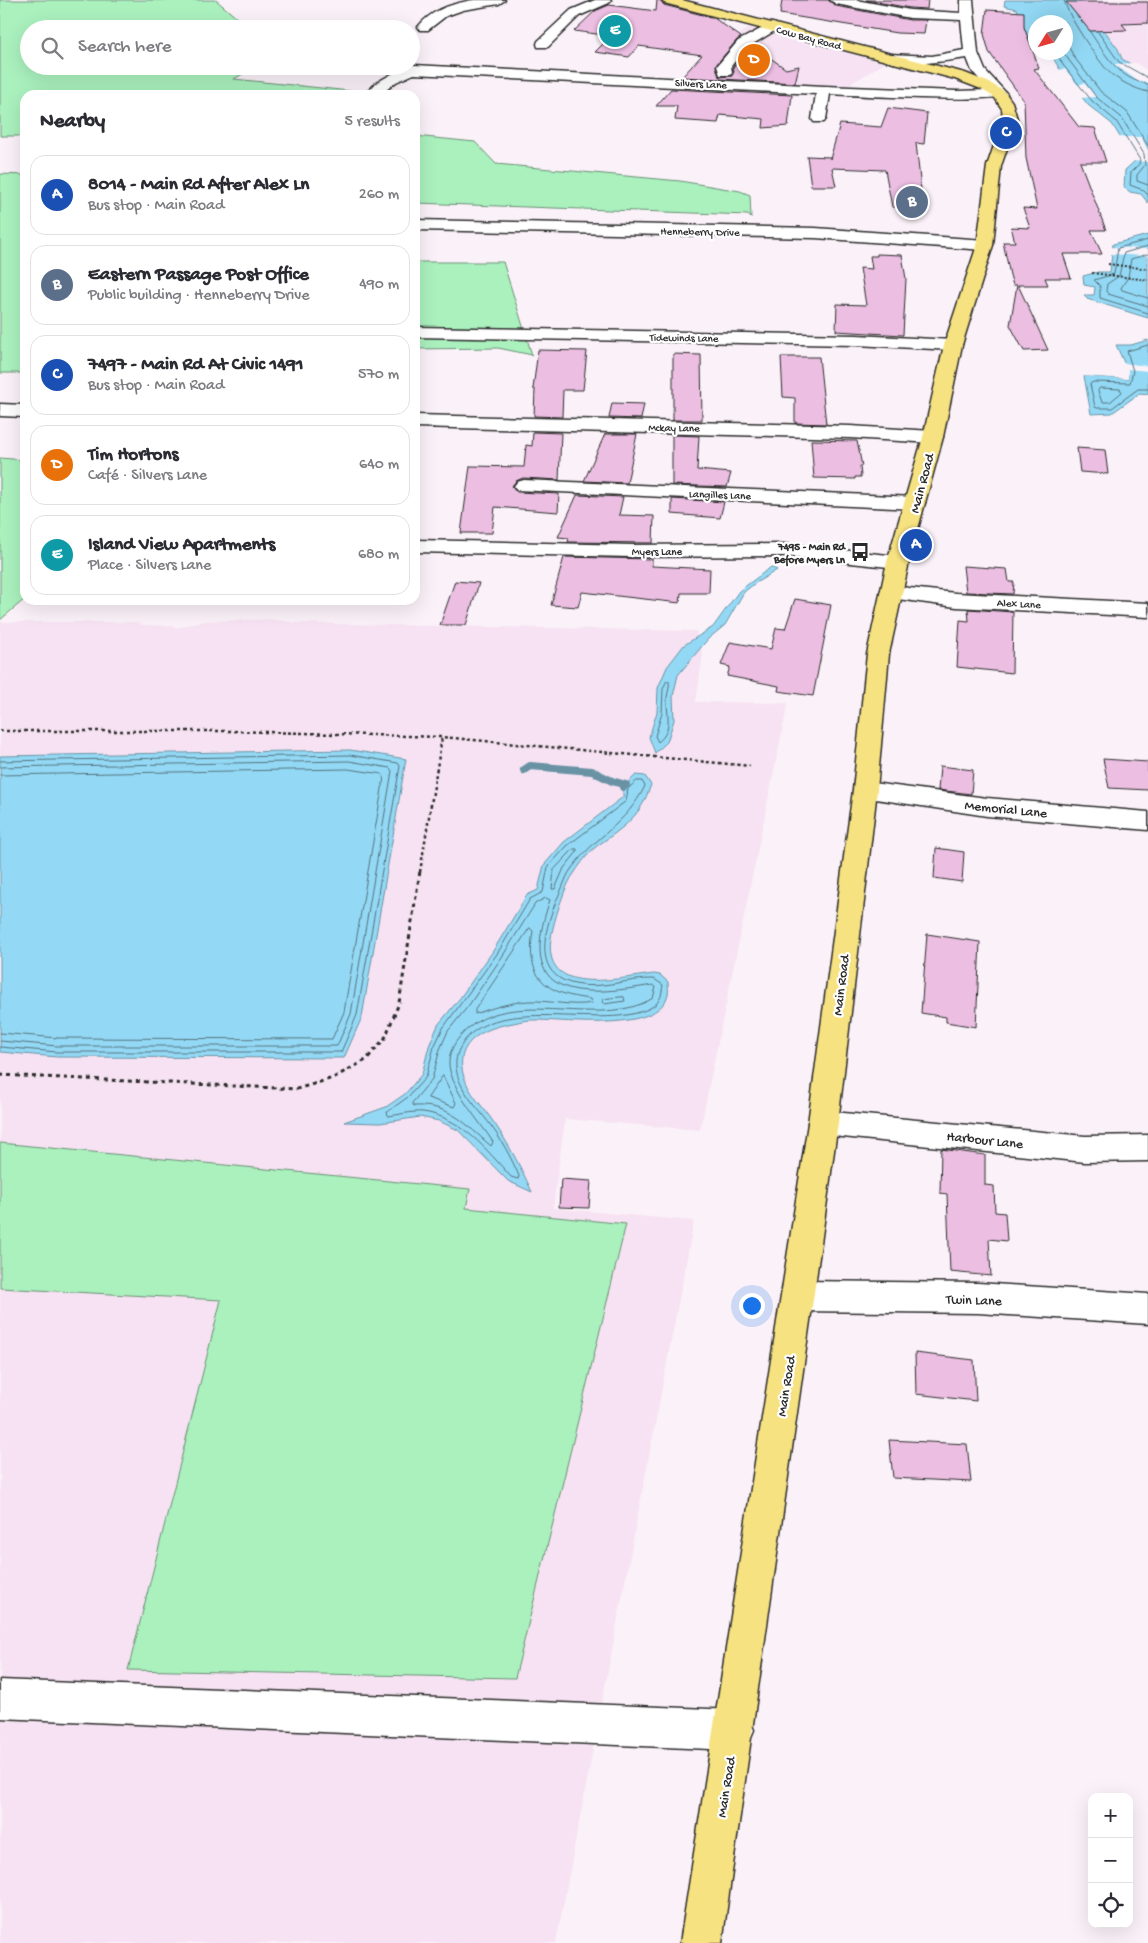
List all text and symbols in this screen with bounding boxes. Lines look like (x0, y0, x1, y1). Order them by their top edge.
pin: E (599, 12, 631, 50)
north arrow (1028, 15, 1073, 60)
search box (20, 20, 420, 75)
street label: Cow Bay Road (775, 25, 844, 54)
icon: search (38, 34, 66, 62)
text: Search here (78, 36, 172, 59)
pin: D (738, 41, 770, 79)
street label: Silvers Lane (675, 78, 728, 92)
text: Nearby (40, 110, 105, 135)
text: 5 results (345, 113, 400, 132)
pin: C (990, 114, 1022, 152)
text: 8014 - Main Rd After Alex Ln (88, 174, 309, 197)
pin: B (896, 183, 928, 221)
text: A (52, 186, 62, 205)
text: 260 m (359, 186, 399, 205)
text: Bus stop · Main Road (88, 197, 224, 216)
street label: Henneberry Drive (660, 226, 740, 240)
text: Eastern Passage Post Office (88, 264, 309, 287)
text: B (53, 276, 61, 295)
text: 490 m (359, 276, 399, 295)
text: Public building · Henneberry Drive (88, 287, 310, 306)
street label: Tidewinds Lane (648, 332, 719, 346)
text: 7497 - Main Rd At Civic 1491 (88, 354, 303, 377)
text: C (53, 366, 61, 385)
text: 570 m (358, 366, 399, 385)
text: Bus stop · Main Road (88, 377, 224, 396)
street label: Mckay Lane (648, 423, 700, 435)
text: Tim Hortons (88, 444, 179, 467)
street label: Main Road (907, 450, 940, 515)
text: D (52, 456, 62, 475)
text: 640 m (359, 456, 399, 475)
text: Café · Silvers Lane (88, 467, 207, 486)
street label: Langilles Lane (689, 489, 752, 503)
pin: A (900, 526, 932, 564)
text: Island View Apartments (88, 534, 275, 557)
bus stop icon: 7495 - Main Rd Before Myers Ln (849, 541, 871, 563)
place label: 7495 - Main Rd Before Myers Ln (773, 542, 847, 567)
text: E (52, 546, 62, 565)
text: 680 m (358, 546, 399, 565)
street label: Myers Lane (632, 547, 682, 559)
text: Place · Silvers Lane (88, 557, 211, 576)
street label: Alex Lane (997, 598, 1042, 612)
street label: Memorial Lane (964, 798, 1049, 823)
street label: Main Road (830, 952, 855, 1017)
street label: Harbour Lane (946, 1129, 1025, 1154)
street label: Twin Lane (945, 1292, 1003, 1311)
your location (739, 1293, 765, 1319)
street label: Main Road (774, 1353, 801, 1418)
street label: Main Road (714, 1754, 741, 1819)
map controls (1088, 1793, 1133, 1928)
button: + (1088, 1793, 1133, 1838)
button: − (1088, 1838, 1133, 1883)
button: locate (1088, 1883, 1133, 1928)

